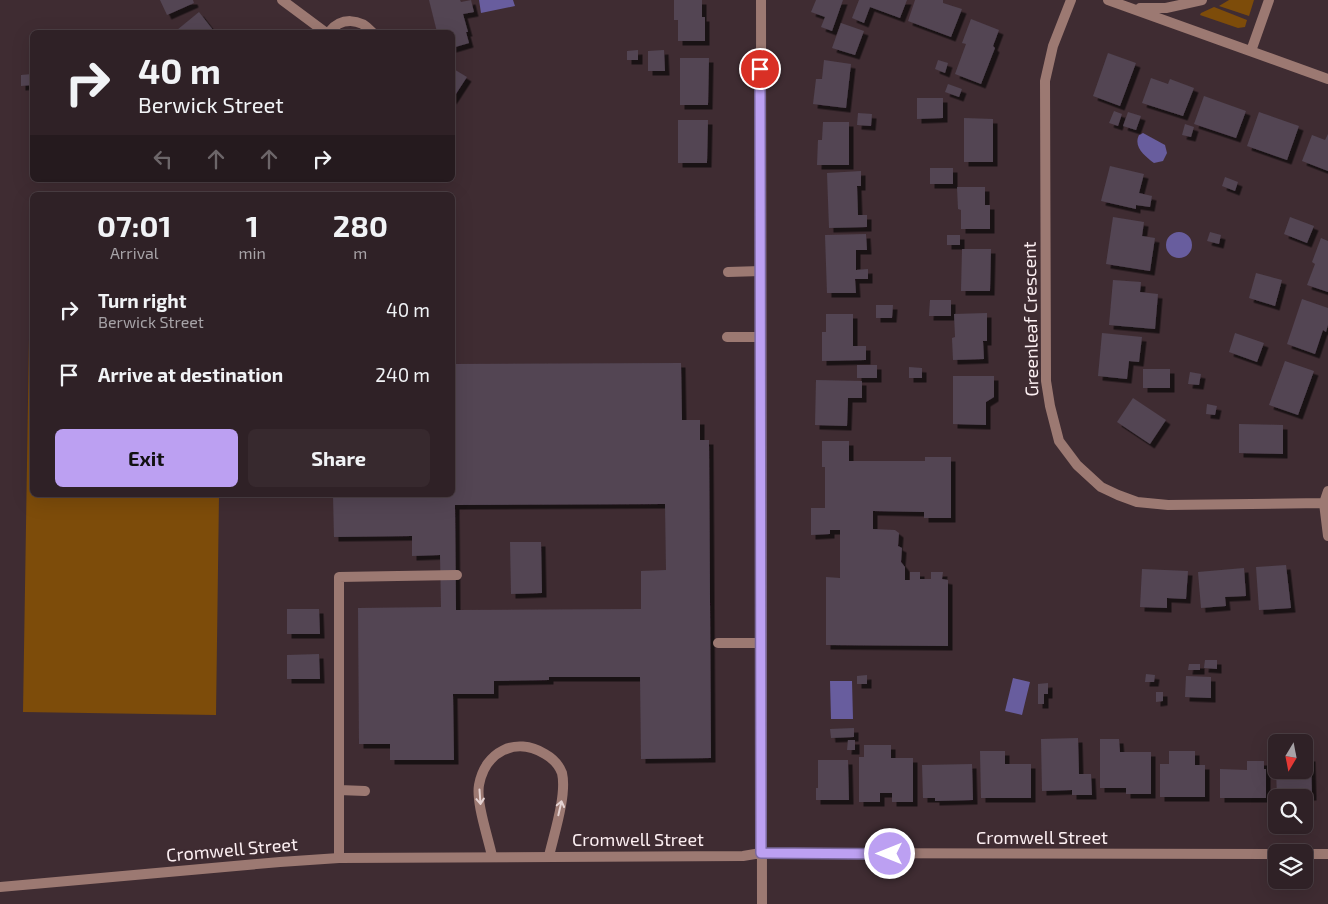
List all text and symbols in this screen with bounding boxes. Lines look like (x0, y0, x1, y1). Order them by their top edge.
pin (739, 48, 781, 90)
text: 40 m (138, 49, 221, 91)
icon: right (55, 50, 120, 115)
icon: arrive (746, 55, 774, 83)
text: Berwick Street (138, 91, 284, 117)
icon: left (149, 145, 177, 173)
icon: ahead (202, 145, 230, 173)
icon: ahead (255, 145, 283, 173)
icon: right (308, 145, 336, 173)
text: 07:01 (97, 207, 171, 243)
text: 1 (246, 207, 259, 243)
text: 280 (333, 207, 388, 243)
street label: Greenleaf Crescent (1018, 241, 1042, 397)
text: Arrival (110, 243, 159, 262)
text: min (239, 243, 266, 262)
text: m (353, 243, 367, 262)
text: Turn right (98, 289, 186, 312)
icon: right (55, 296, 83, 324)
text: 40 m (386, 298, 430, 321)
text: Berwick Street (98, 312, 204, 331)
icon: arrive (55, 361, 83, 389)
text: Arrive at destination (98, 363, 283, 386)
text: 240 m (375, 363, 430, 386)
button: Exit (55, 429, 238, 487)
button: Share (248, 429, 430, 487)
north arrow (1268, 734, 1312, 779)
map controls (1268, 734, 1313, 889)
one-way arrow (475, 789, 484, 805)
button: search (1268, 789, 1313, 834)
one-way arrow (556, 801, 565, 817)
street label: Cromwell Street (976, 826, 1108, 848)
position arrow (863, 827, 915, 879)
street label: Cromwell Street (572, 828, 704, 850)
street label: Cromwell Street (165, 832, 299, 866)
button: layers (1268, 844, 1313, 889)

